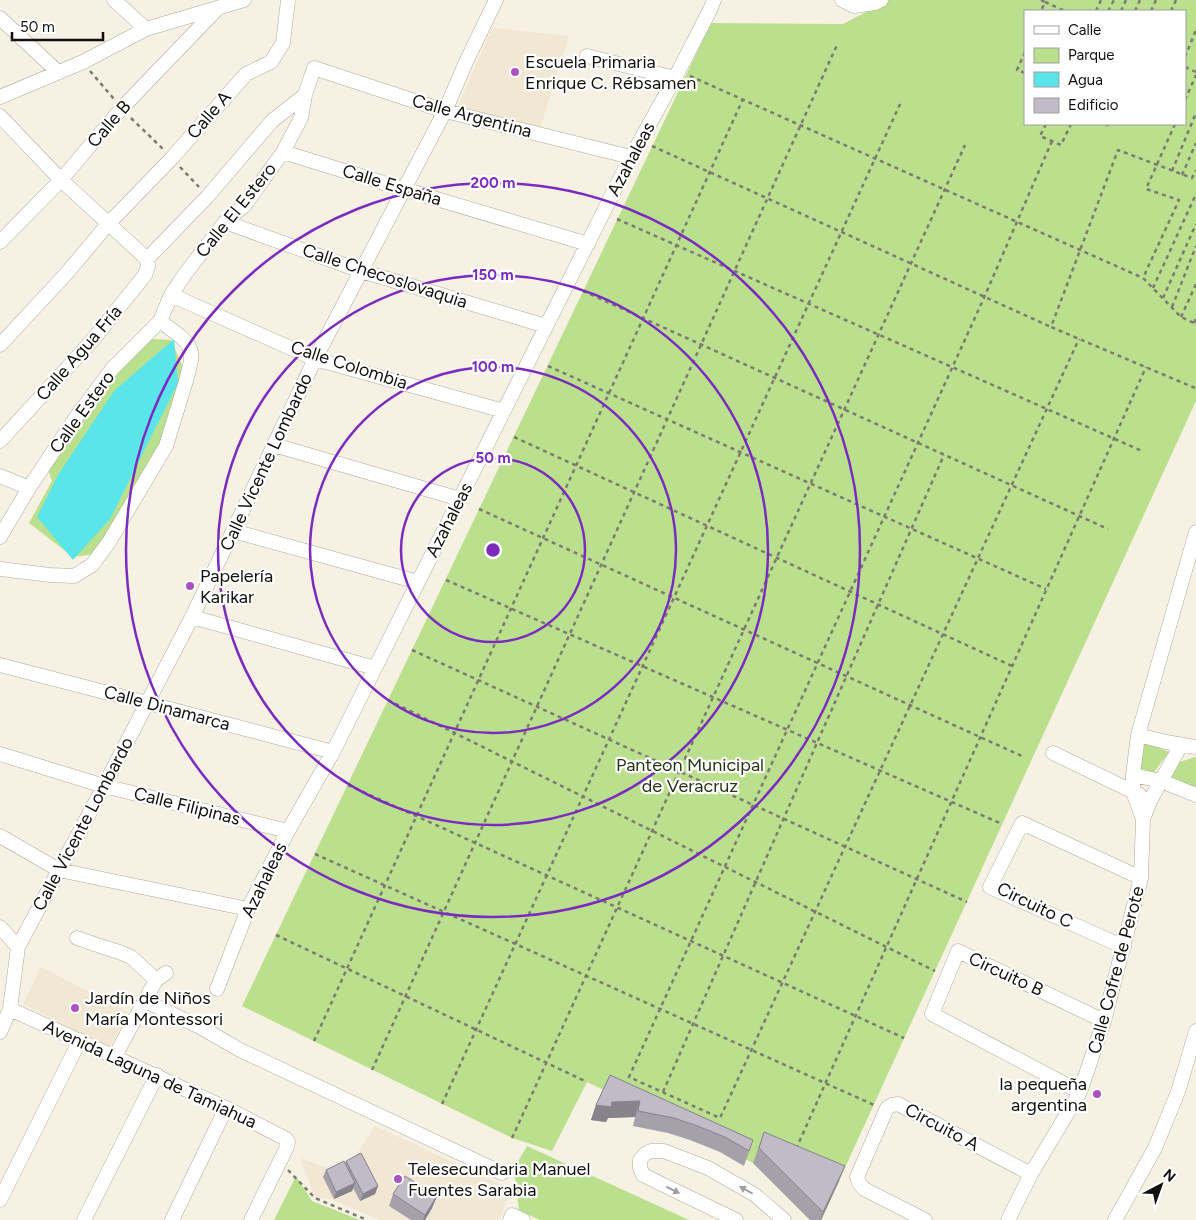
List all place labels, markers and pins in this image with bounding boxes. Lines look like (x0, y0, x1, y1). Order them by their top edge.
place label: Escuela Primaria Enrique C. Rébsamen (525, 51, 696, 94)
marker: Escuela Primaria Enrique C. Rébsamen (509, 66, 521, 78)
centre of rings (484, 541, 502, 559)
place label: Papelería Karikar (200, 565, 273, 608)
marker: Papelería Karikar (184, 580, 196, 592)
place label: Jardín de Niños María Montessori (85, 987, 223, 1030)
marker: Jardín de Niños María Montessori (69, 1002, 81, 1014)
place label: la pequeña argentina (999, 1073, 1087, 1116)
marker: la pequeña argentina (1091, 1088, 1103, 1100)
place label: Telesecundaria Manuel Fuentes Sarabia (408, 1158, 590, 1201)
marker: Telesecundaria Manuel Fuentes Sarabia (392, 1173, 404, 1185)

